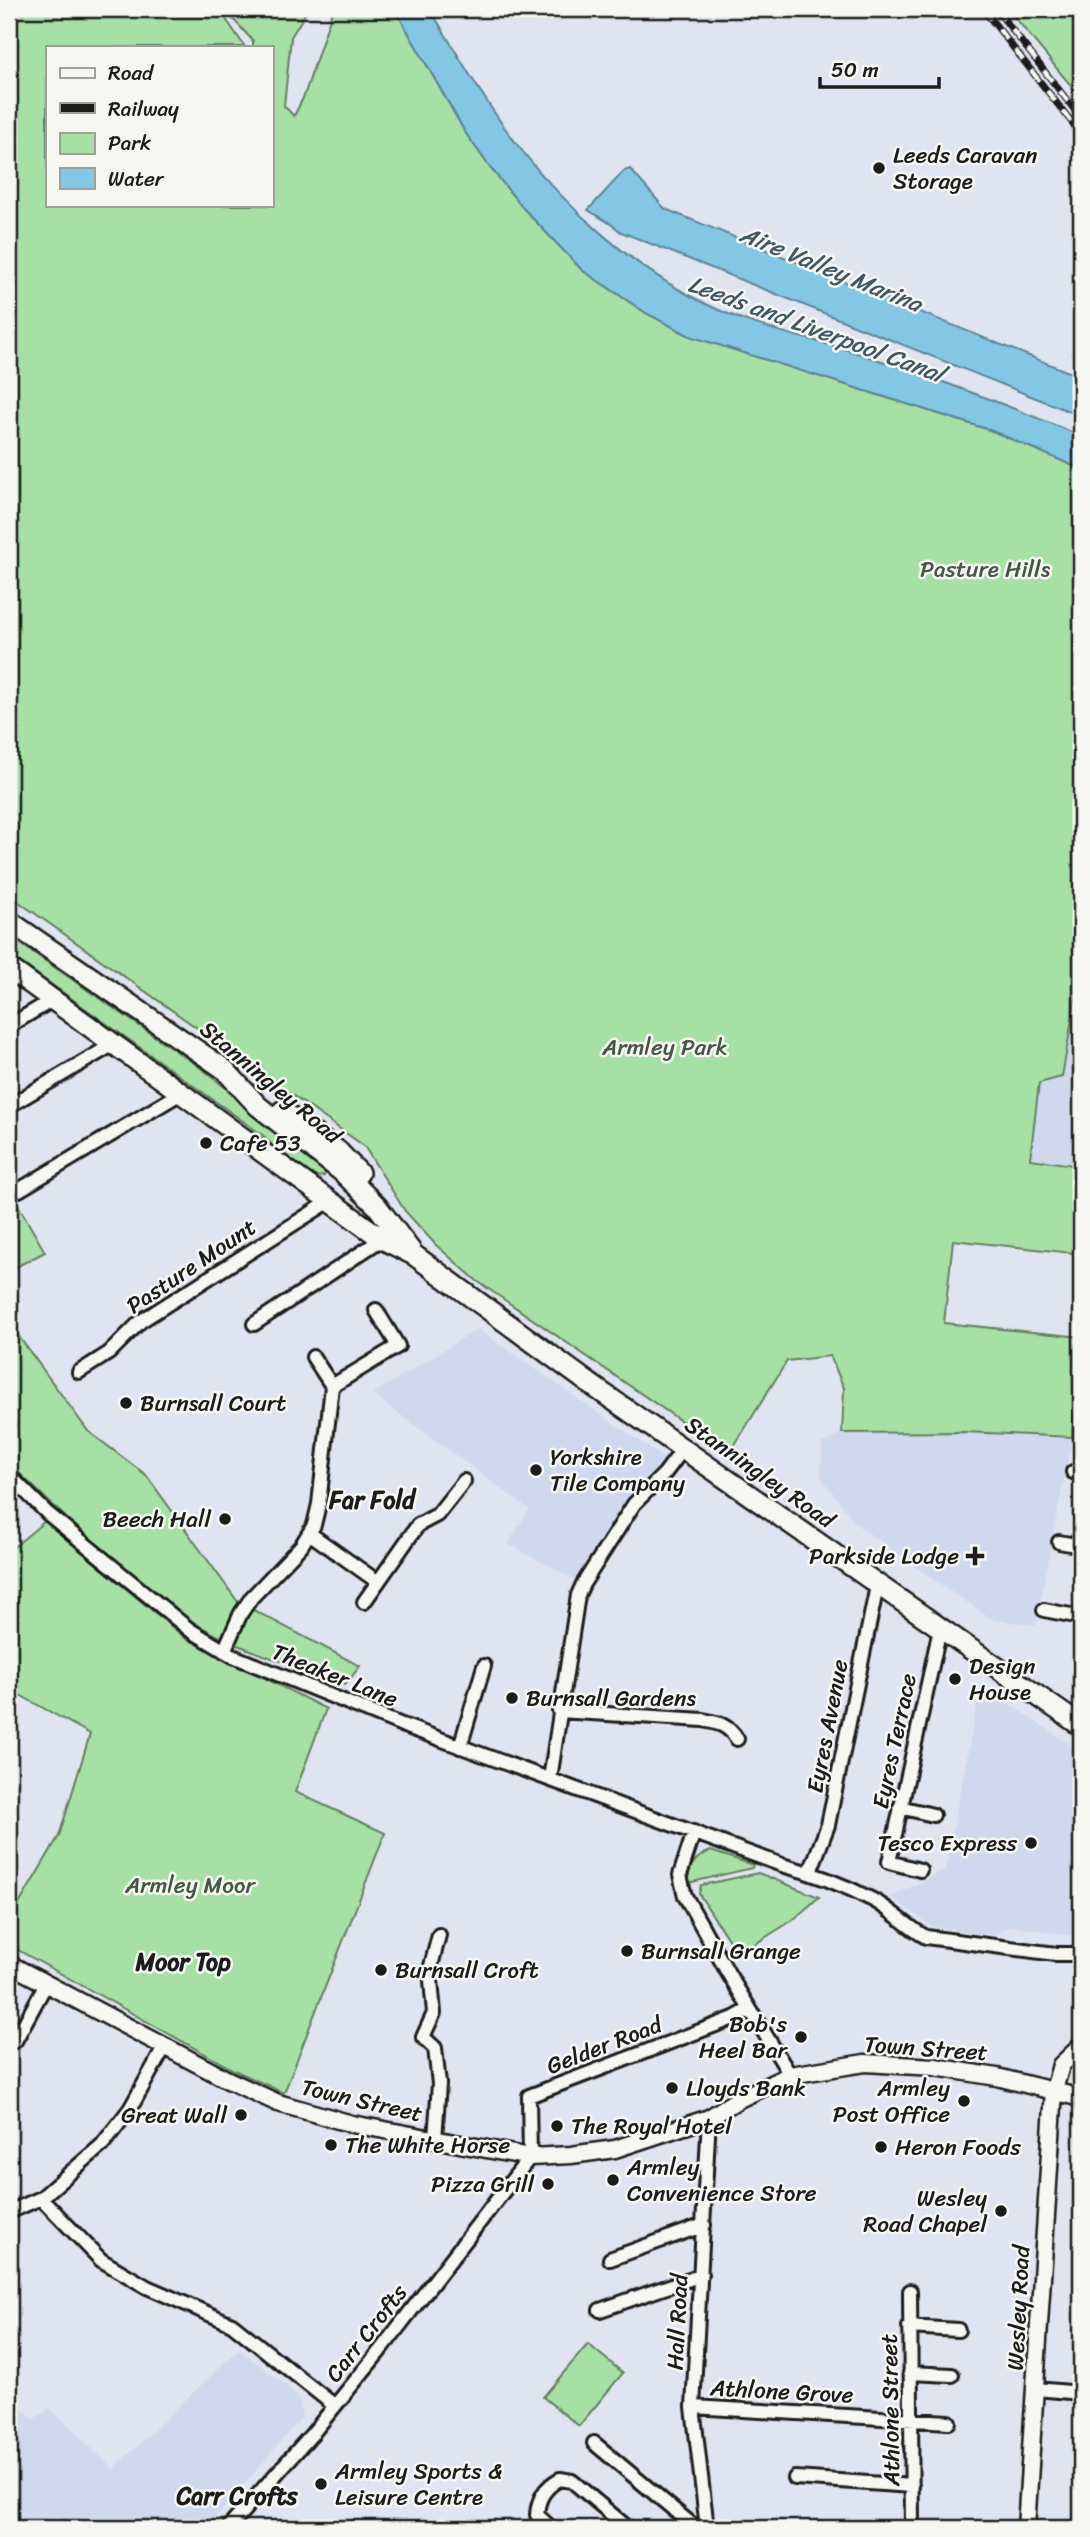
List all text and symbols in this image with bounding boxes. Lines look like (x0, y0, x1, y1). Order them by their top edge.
legend (46, 46, 273, 206)
scale bar (820, 46, 940, 90)
text: 50 m (831, 51, 879, 89)
text: Road (108, 54, 155, 92)
text: Railway (108, 90, 179, 128)
text: Park (108, 124, 151, 162)
place label: Leeds Caravan Storage (893, 135, 1037, 202)
text: Water (108, 160, 165, 198)
marker: Leeds Caravan Storage (871, 160, 887, 176)
water label: Aire Valley Marina (733, 213, 930, 325)
water label: Leeds and Liverpool Canal (682, 263, 955, 397)
park label: Pasture Hills (920, 549, 1051, 590)
street label: Stanningley Road (190, 1010, 353, 1156)
park label: Armley Park (601, 1027, 728, 1068)
place label: Cafe 53 (220, 1123, 301, 1164)
marker: Cafe 53 (198, 1135, 214, 1151)
street label: Pasture Mount (118, 1207, 265, 1325)
place label: Burnsall Court (140, 1383, 286, 1424)
marker: Burnsall Court (118, 1395, 134, 1411)
street label: Stanningley Road (676, 1405, 845, 1541)
place label: Yorkshire Tile Company (550, 1437, 685, 1504)
marker: Yorkshire Tile Company (528, 1462, 544, 1478)
district label: Far Fold (328, 1479, 417, 1521)
place label: Beech Hall (102, 1499, 211, 1540)
marker: Beech Hall (217, 1511, 233, 1527)
place label: Parkside Lodge (809, 1536, 959, 1577)
marker: Parkside Lodge (965, 1546, 985, 1566)
street label: Theaker Lane (265, 1631, 404, 1720)
place label: Design House (969, 1646, 1036, 1713)
street label: Eyres Avenue (794, 1656, 861, 1796)
street label: Eyres Terrace (860, 1669, 929, 1813)
marker: Design House (947, 1671, 963, 1687)
place label: Burnsall Gardens (526, 1678, 696, 1719)
marker: Burnsall Gardens (504, 1690, 520, 1706)
place label: Tesco Express (878, 1823, 1017, 1864)
marker: Tesco Express (1023, 1835, 1039, 1851)
park label: Armley Moor (124, 1865, 256, 1906)
place label: Burnsall Grange (641, 1931, 801, 1972)
district label: Moor Top (134, 1941, 231, 1983)
marker: Burnsall Grange (619, 1943, 635, 1959)
place label: Burnsall Croft (395, 1950, 539, 1991)
marker: Burnsall Croft (373, 1962, 389, 1978)
street label: Gelder Road (540, 2004, 670, 2086)
place label: Bob's Heel Bar (699, 2004, 789, 2071)
street label: Town Street (863, 2024, 989, 2073)
marker: Bob's Heel Bar (793, 2029, 809, 2045)
street label: Town Street (297, 2067, 427, 2134)
place label: Lloyds Bank (686, 2068, 806, 2109)
place label: Armley Post Office (833, 2068, 950, 2135)
marker: Lloyds Bank (664, 2080, 680, 2096)
marker: Armley Post Office (956, 2093, 972, 2109)
place label: Great Wall (121, 2095, 227, 2136)
place label: The Royal Hotel (571, 2106, 732, 2147)
marker: Great Wall (233, 2107, 249, 2123)
marker: The Royal Hotel (549, 2118, 565, 2134)
place label: The White Horse (345, 2125, 510, 2166)
place label: Heron Foods (895, 2127, 1021, 2168)
marker: The White Horse (323, 2137, 339, 2153)
marker: Heron Foods (873, 2139, 889, 2155)
place label: Armley Convenience Store (626, 2147, 817, 2214)
place label: Pizza Grill (431, 2164, 534, 2205)
marker: Armley Convenience Store (605, 2172, 621, 2188)
marker: Pizza Grill (540, 2176, 556, 2192)
place label: Wesley Road Chapel (863, 2178, 987, 2245)
marker: Wesley Road Chapel (993, 2203, 1009, 2219)
street label: Wesley Road (995, 2243, 1042, 2372)
street label: Hall Road (655, 2271, 701, 2371)
street label: Carr Crofts (314, 2275, 419, 2392)
street label: Athlone Street (869, 2333, 912, 2488)
street label: Athlone Grove (708, 2367, 855, 2416)
place label: Armley Sports & Leisure Centre (334, 2451, 502, 2518)
district label: Carr Crofts (175, 2475, 299, 2517)
marker: Armley Sports & Leisure Centre (313, 2476, 329, 2492)

